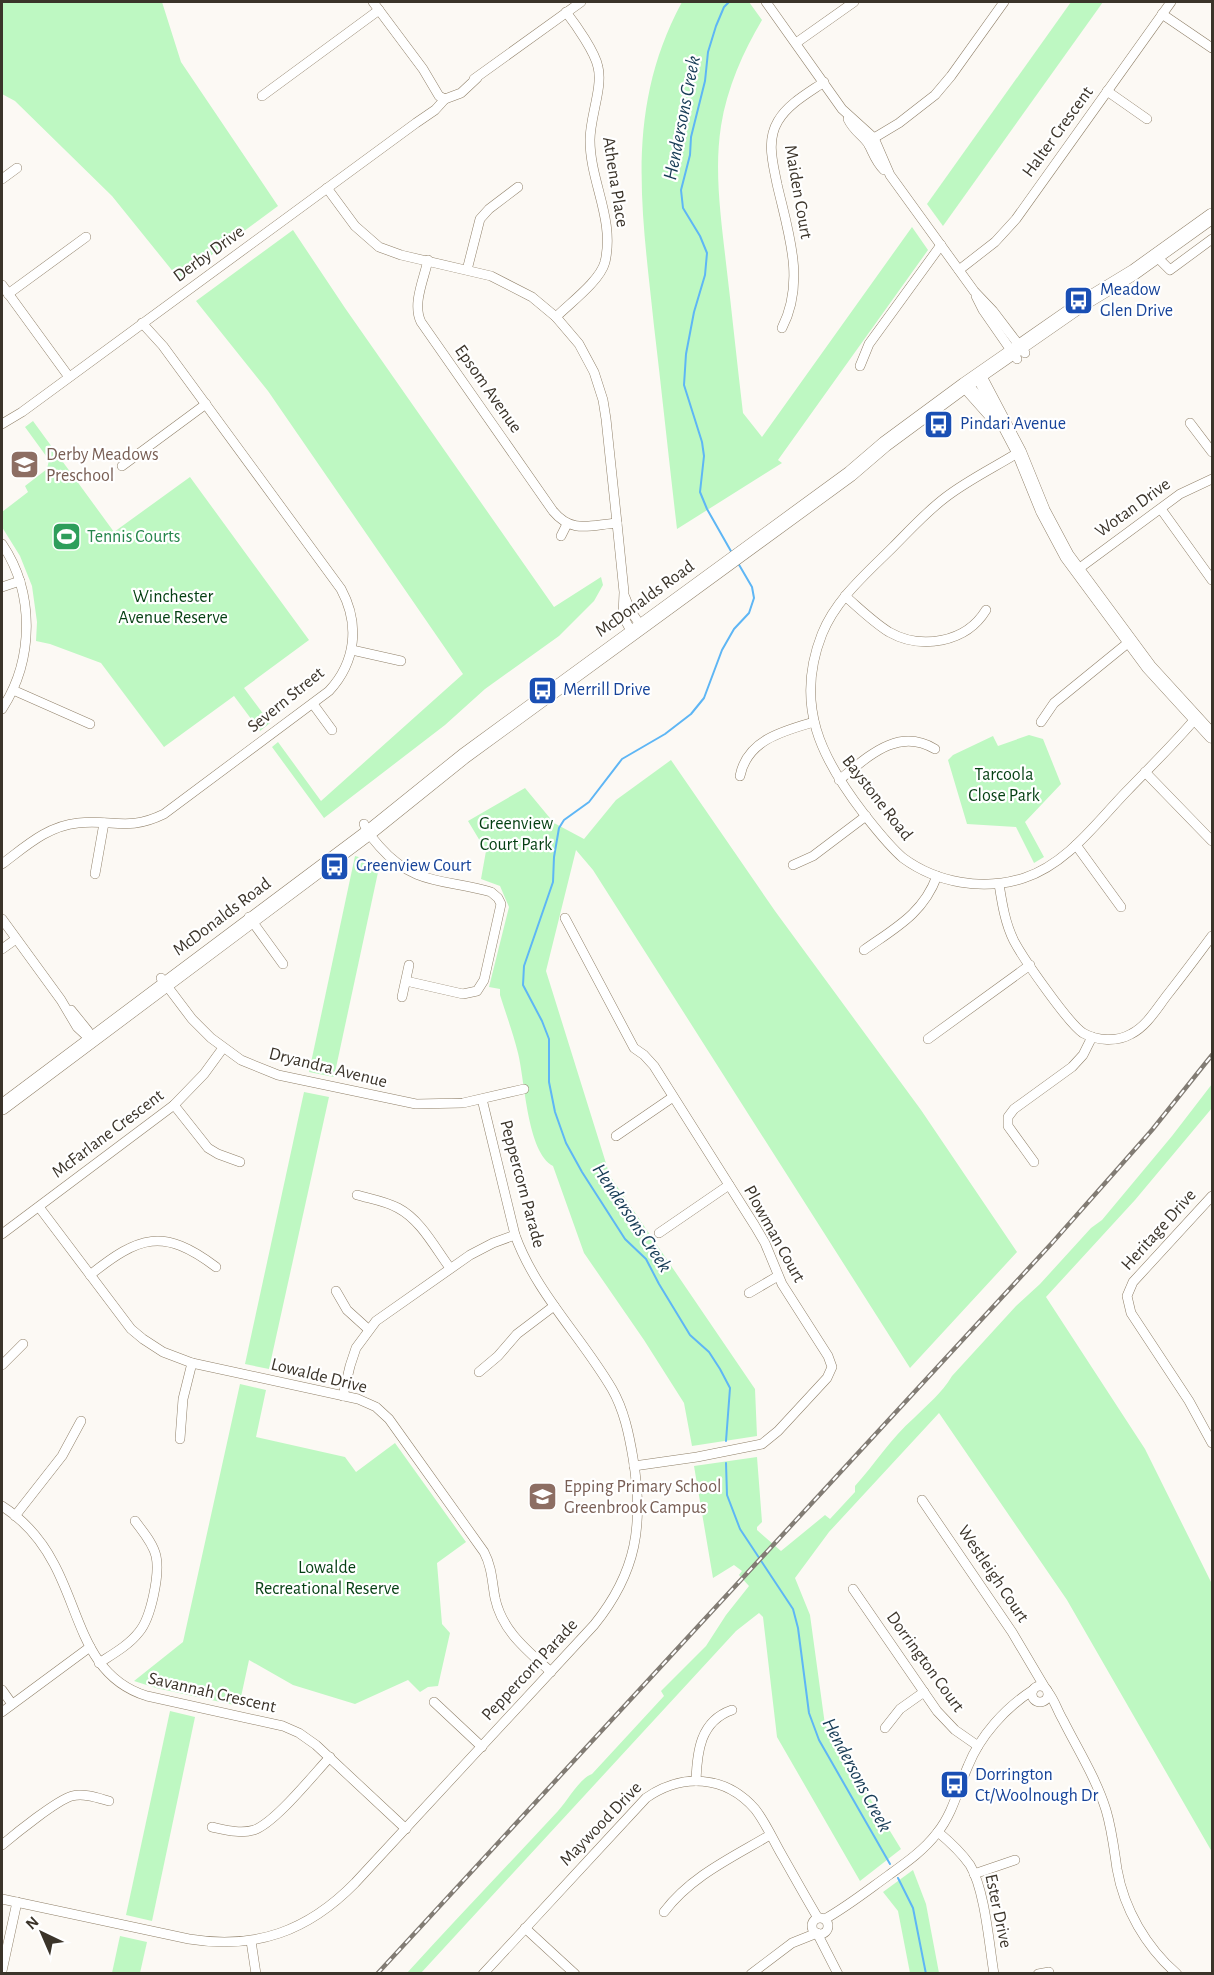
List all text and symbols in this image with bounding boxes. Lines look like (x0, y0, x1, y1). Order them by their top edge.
water label: Hendersons Creek (660, 54, 704, 182)
street label: Halter Crescent (1019, 83, 1097, 181)
street label: Athena Place (599, 135, 631, 229)
street label: Maiden Court (781, 144, 815, 241)
street label: Derby Drive (170, 222, 248, 286)
place label: Meadow Glen Drive (1100, 281, 1173, 320)
bus stop icon: Meadow Glen Drive (1063, 284, 1095, 316)
street label: Epsom Avenue (451, 342, 525, 436)
bus stop icon: Pindari Avenue (923, 408, 955, 440)
place label: Pindari Avenue (960, 415, 1066, 433)
place label: Derby Meadows Preschool (46, 446, 159, 485)
school or university icon: Derby Meadows Preschool (9, 449, 41, 481)
street label: Wotan Drive (1092, 475, 1174, 541)
sports icon: Tennis Courts (50, 521, 82, 553)
place label: Tennis Courts (87, 528, 180, 546)
street label: McDonalds Road (592, 557, 698, 641)
park label: Winchester Avenue Reserve (118, 588, 228, 627)
street label: Severn Street (244, 664, 328, 736)
bus stop icon: Merrill Drive (526, 674, 558, 706)
place label: Merrill Drive (563, 681, 650, 699)
street label: Baystone Road (838, 752, 916, 844)
park label: Tarcoola Close Park (968, 766, 1041, 805)
park label: Greenview Court Park (479, 815, 553, 854)
bus stop icon: Greenview Court (319, 850, 351, 882)
place label: Greenview Court (356, 857, 472, 875)
street label: McDonalds Road (170, 875, 274, 959)
street label: Dryandra Avenue (267, 1045, 389, 1091)
street label: McFarlane Crescent (49, 1086, 167, 1182)
street label: Peppercorn Parade (496, 1118, 548, 1250)
water label: Hendersons Creek (588, 1160, 676, 1276)
street label: Plowman Court (740, 1183, 808, 1286)
street label: Heritage Drive (1118, 1186, 1200, 1274)
street label: Lowalde Drive (269, 1355, 369, 1397)
place label: Epping Primary School Greenbrook Campus (564, 1478, 721, 1517)
school or university icon: Epping Primary School Greenbrook Campus (527, 1481, 559, 1513)
street label: Westleigh Court (954, 1522, 1032, 1626)
park label: Lowalde Recreational Reserve (255, 1559, 399, 1598)
street label: Dorrington Court (883, 1609, 967, 1716)
street label: Peppercorn Parade (479, 1616, 581, 1724)
street label: Savannah Crescent (146, 1670, 278, 1717)
water label: Hendersons Creek (819, 1715, 895, 1835)
place label: Dorrington Ct/Woolnough Dr (975, 1766, 1098, 1805)
bus stop icon: Dorrington Ct/Woolnough Dr (938, 1769, 970, 1801)
street label: Maywood Drive (557, 1779, 645, 1869)
street label: Ester Drive (981, 1872, 1015, 1950)
north arrow (12, 1903, 72, 1963)
text: N (23, 1913, 42, 1933)

